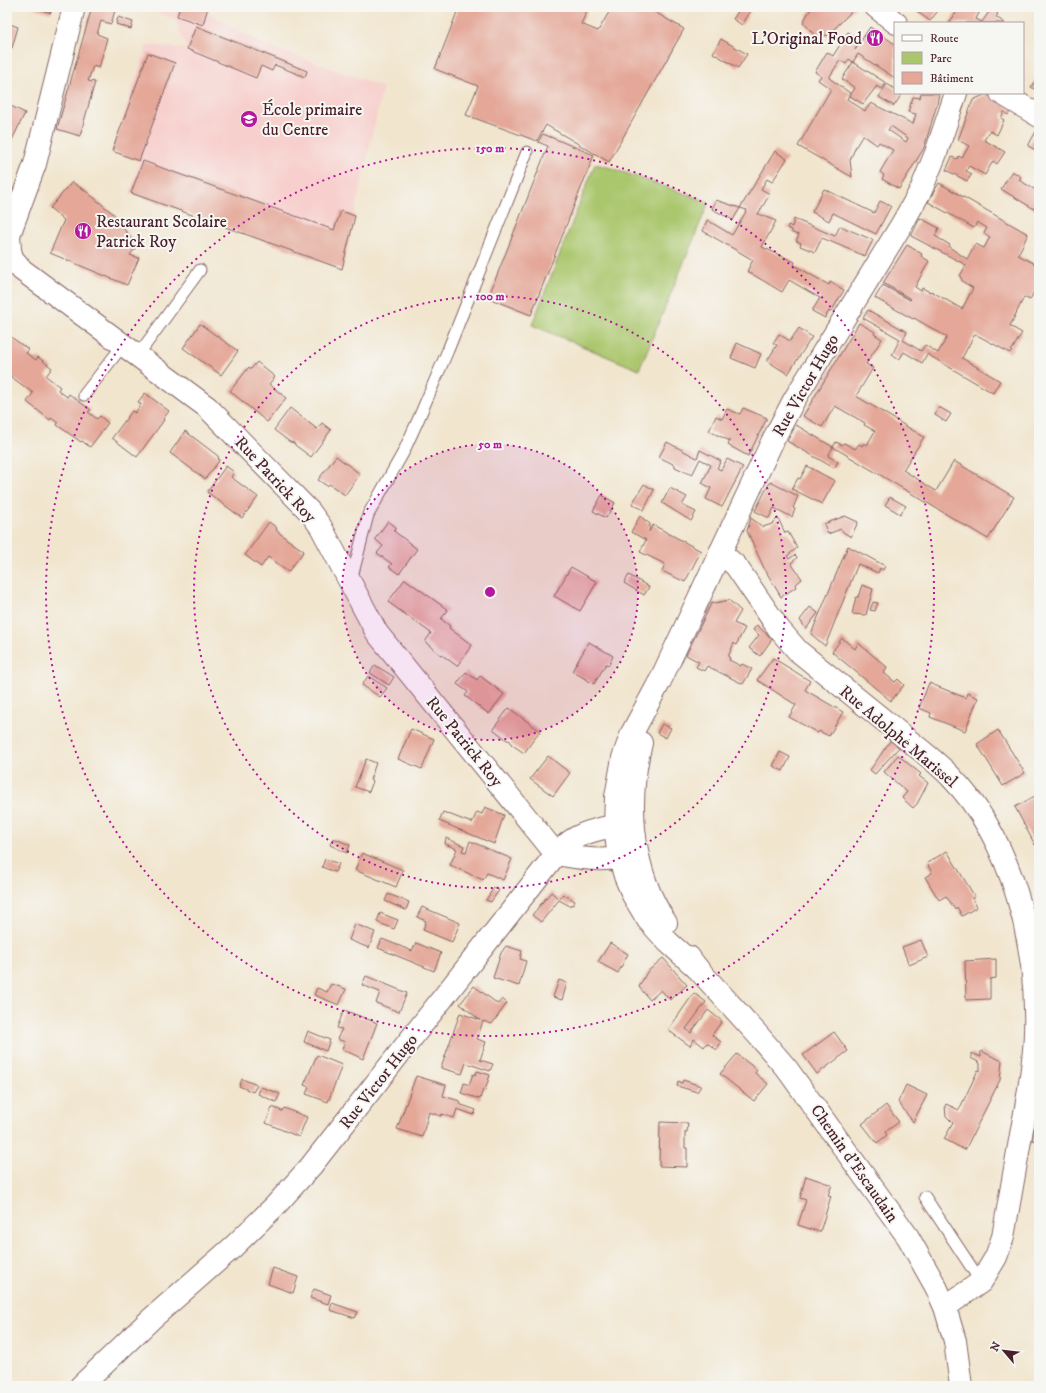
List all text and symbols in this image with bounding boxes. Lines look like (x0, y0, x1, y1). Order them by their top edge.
legend (894, 22, 1024, 94)
place label: L'Original Food (752, 28, 863, 50)
restaurant icon: L'Original Food (865, 28, 885, 48)
text: Route (930, 31, 958, 46)
text: Parc (930, 51, 952, 66)
text: Bâtiment (930, 71, 974, 86)
place label: École primaire du Centre (262, 99, 362, 141)
school or university icon: École primaire du Centre (239, 109, 259, 129)
text: 150 m (476, 141, 504, 156)
place label: Restaurant Scolaire Patrick Roy (96, 211, 227, 253)
restaurant icon: Restaurant Scolaire Patrick Roy (73, 221, 93, 241)
text: 100 m (476, 289, 504, 304)
street label: Rue Victor Hugo (768, 330, 844, 441)
street label: Rue Patrick Roy (230, 432, 322, 528)
text: 50 m (477, 437, 502, 452)
centre of rings (483, 585, 497, 599)
street label: Rue Adolphe Marissel (835, 681, 962, 793)
street label: Rue Patrick Roy (421, 692, 508, 792)
street label: Rue Victor Hugo (335, 1030, 423, 1134)
street label: Chemin d'Escaudain (805, 1100, 903, 1227)
north arrow (984, 1331, 1024, 1371)
text: N (988, 1340, 1004, 1354)

